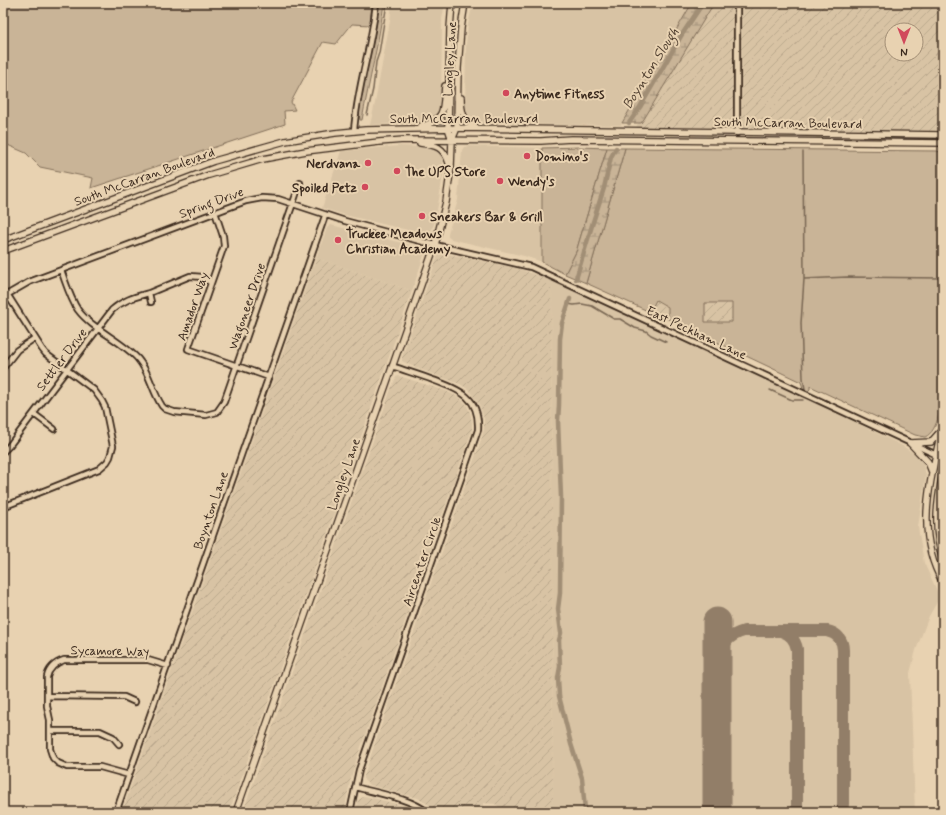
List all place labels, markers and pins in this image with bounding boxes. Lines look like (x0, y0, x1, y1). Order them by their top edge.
place label: Anytime Fitness (514, 86, 604, 103)
marker: Anytime Fitness (501, 88, 511, 98)
place label: Domino's (535, 149, 589, 166)
marker: Domino's (522, 151, 532, 161)
place label: Nerdvana (306, 156, 361, 173)
marker: Nerdvana (363, 158, 373, 168)
place label: The UPS Store (405, 164, 486, 181)
marker: The UPS Store (392, 166, 402, 176)
place label: Wendy's (507, 174, 555, 191)
marker: Wendy's (495, 176, 505, 186)
place label: Spoiled Petz (292, 180, 358, 197)
marker: Spoiled Petz (360, 182, 370, 192)
place label: Sneakers Bar & Grill (430, 209, 543, 226)
marker: Sneakers Bar & Grill (417, 211, 427, 221)
place label: Truckee Meadows Christian Academy (346, 226, 451, 258)
marker: Truckee Meadows Christian Academy (333, 235, 343, 245)

